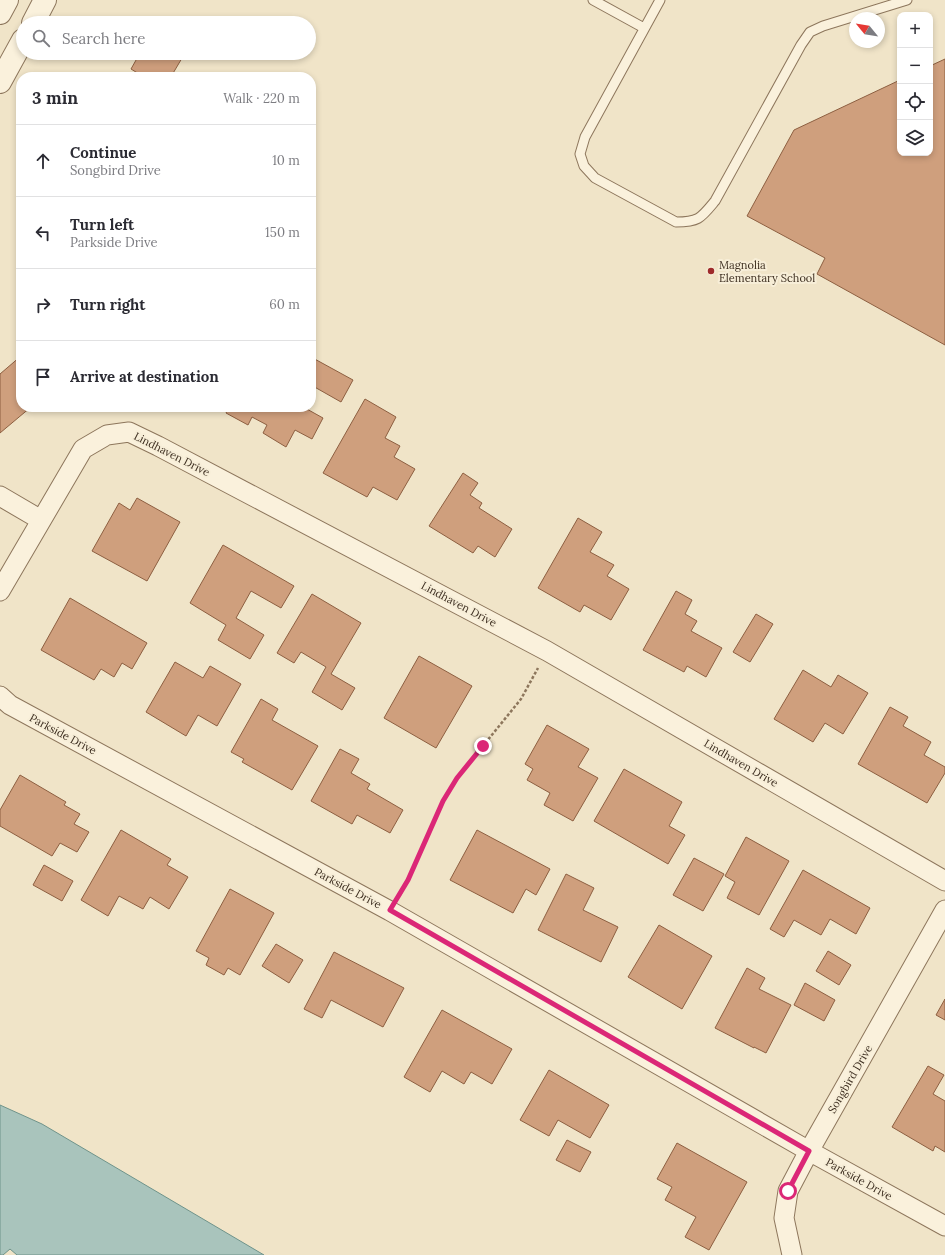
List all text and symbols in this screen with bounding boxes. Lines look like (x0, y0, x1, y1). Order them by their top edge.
north arrow (849, 12, 885, 48)
map controls (897, 12, 933, 156)
button: + (897, 12, 933, 48)
search box (16, 16, 316, 60)
icon: search (30, 27, 52, 49)
text: Search here (62, 29, 145, 48)
button: − (897, 48, 933, 84)
button: locate (897, 84, 933, 120)
text: 3 min (32, 87, 78, 109)
text: Walk · 220 m (223, 90, 300, 107)
button: layers (897, 120, 933, 156)
text: Continue (70, 143, 136, 162)
icon: ahead (32, 150, 54, 172)
text: 10 m (272, 152, 300, 169)
text: Songbird Drive (70, 162, 161, 179)
text: Turn left (70, 215, 134, 234)
icon: left (32, 222, 54, 244)
text: 150 m (265, 224, 300, 241)
text: Parkside Drive (70, 234, 157, 251)
place label: Magnolia Elementary School (719, 258, 815, 285)
marker: Magnolia Elementary School (706, 266, 716, 276)
icon: right (32, 294, 54, 316)
text: Turn right (70, 295, 146, 314)
text: 60 m (269, 296, 300, 313)
icon: arrive (32, 366, 54, 388)
text: Arrive at destination (70, 367, 219, 386)
street label: Lindhaven Drive (132, 429, 212, 479)
street label: Lindhaven Drive (419, 578, 499, 630)
street label: Parkside Drive (27, 710, 99, 758)
street label: Lindhaven Drive (701, 736, 781, 790)
route end (474, 737, 492, 755)
street label: Parkside Drive (312, 864, 384, 912)
street label: Songbird Drive (825, 1042, 875, 1116)
street label: Parkside Drive (823, 1155, 895, 1203)
route start (779, 1182, 797, 1200)

